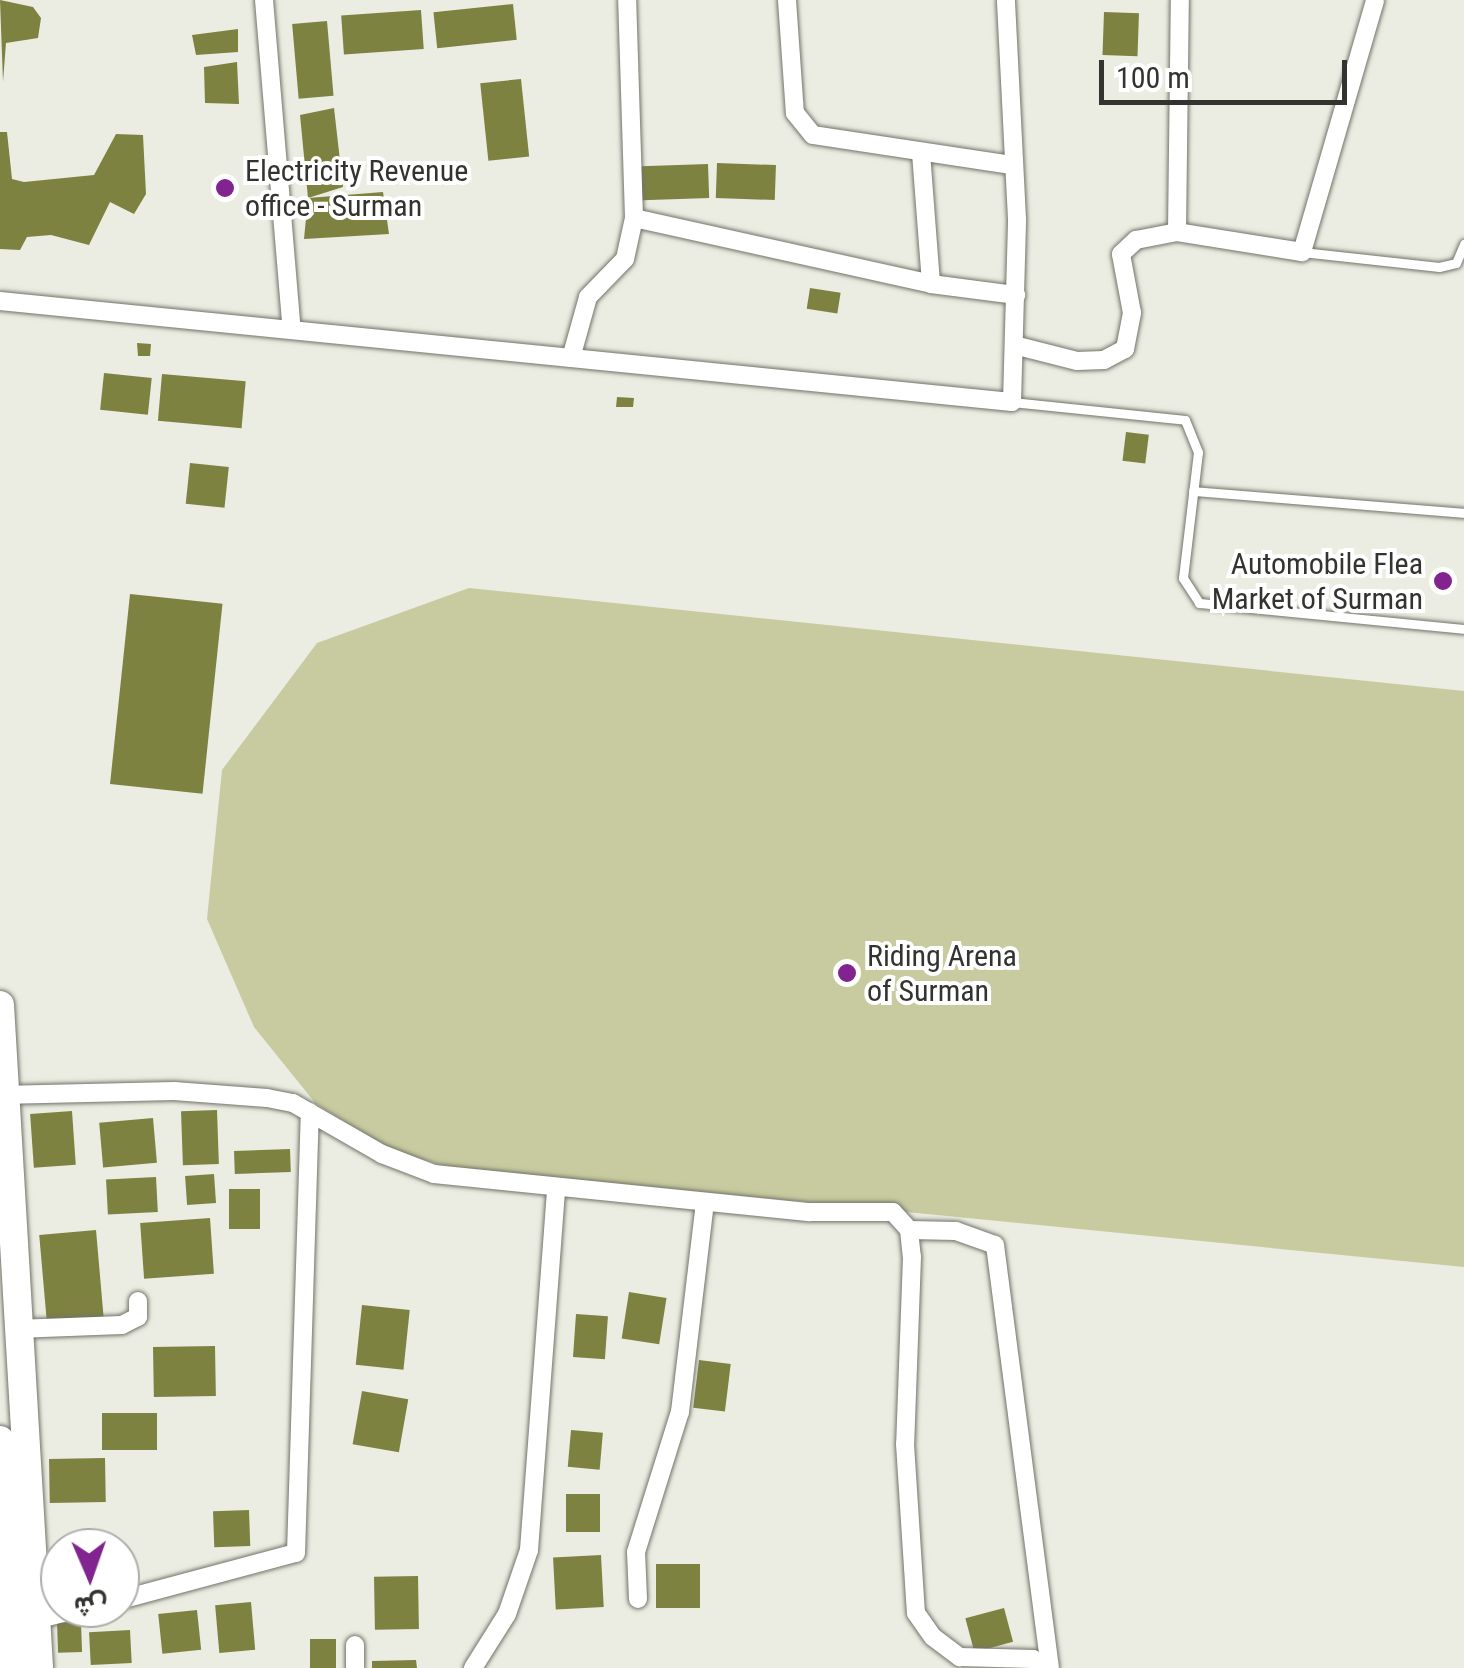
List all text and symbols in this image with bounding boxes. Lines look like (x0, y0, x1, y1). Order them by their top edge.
scale bar (1104, 40, 1352, 102)
text: 100 m (1116, 60, 1190, 95)
place label: Electricity Revenue office - Surman (245, 153, 468, 224)
marker: Electricity Revenue office - Surman (214, 177, 236, 199)
place label: Automobile Flea Market of Surman (1212, 546, 1423, 616)
marker: Automobile Flea Market of Surman (1432, 570, 1454, 592)
place label: Riding Arena of Surman (867, 938, 1017, 1008)
marker: Riding Arena of Surman (836, 962, 858, 984)
north arrow (40, 1528, 140, 1628)
text: ش (74, 1589, 108, 1624)

